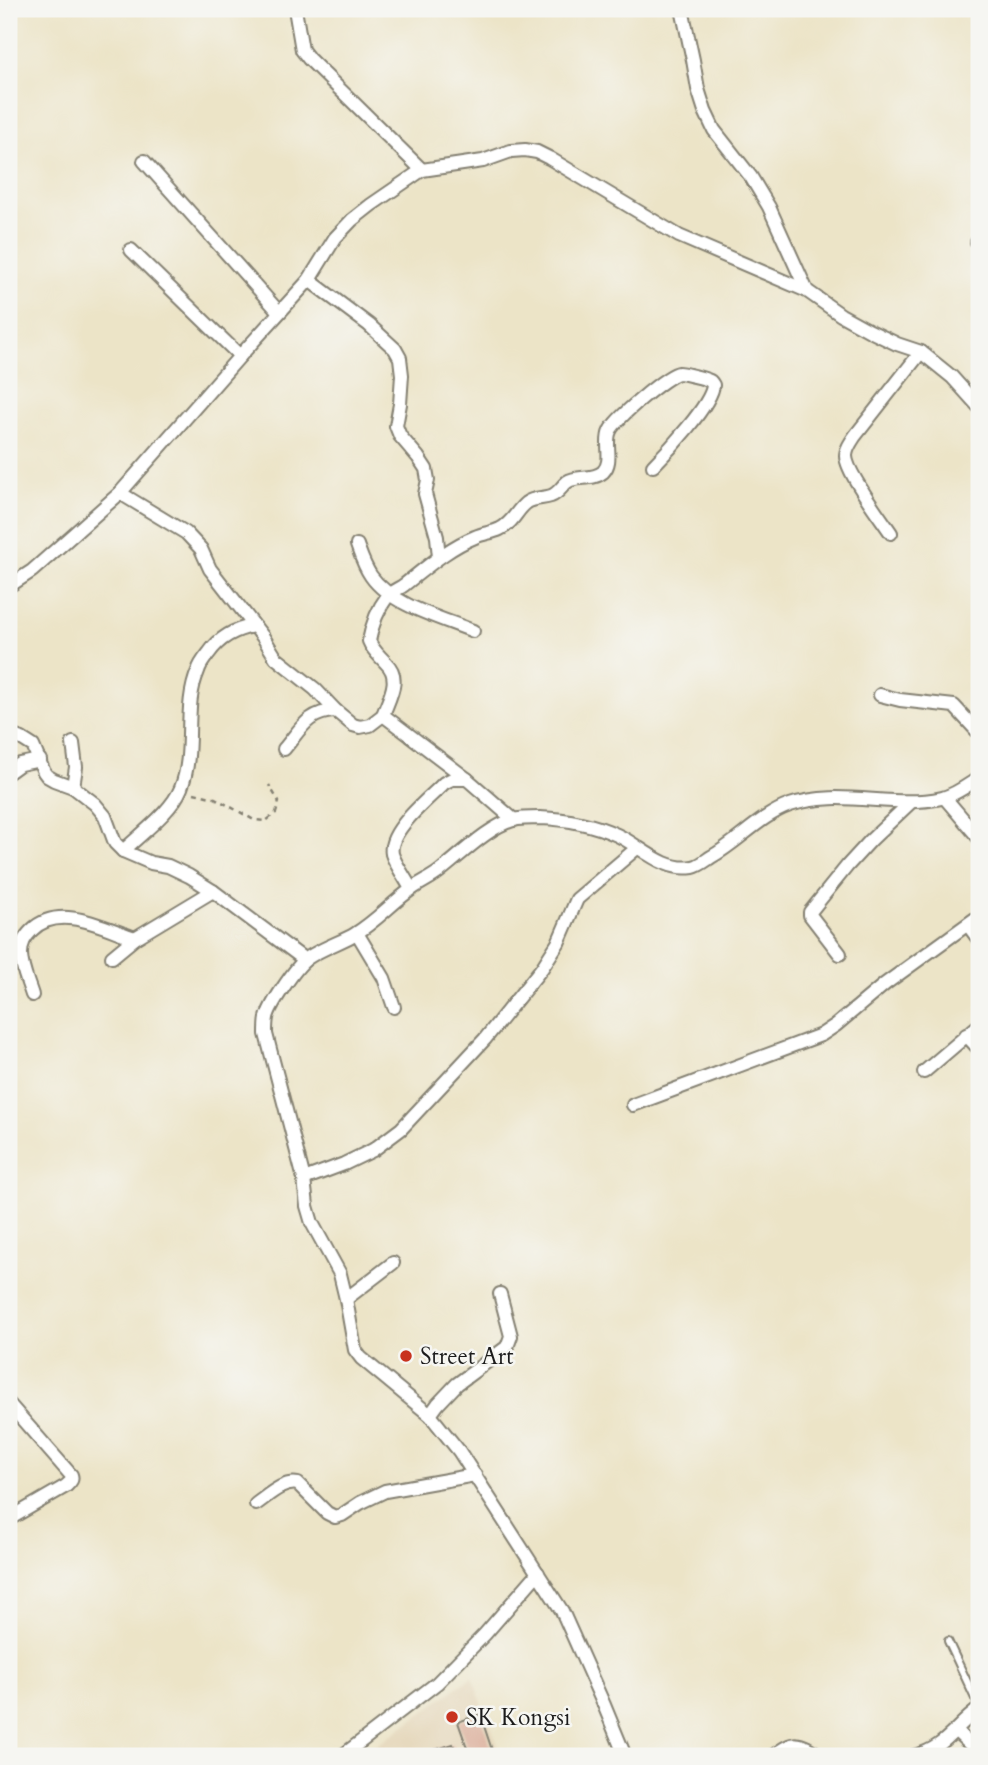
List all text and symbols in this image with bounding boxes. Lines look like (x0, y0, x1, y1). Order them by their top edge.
place label: Street Art (420, 1341, 514, 1372)
marker: Street Art (398, 1348, 414, 1364)
place label: SK Kongsi (466, 1702, 571, 1733)
marker: SK Kongsi (444, 1709, 460, 1725)

